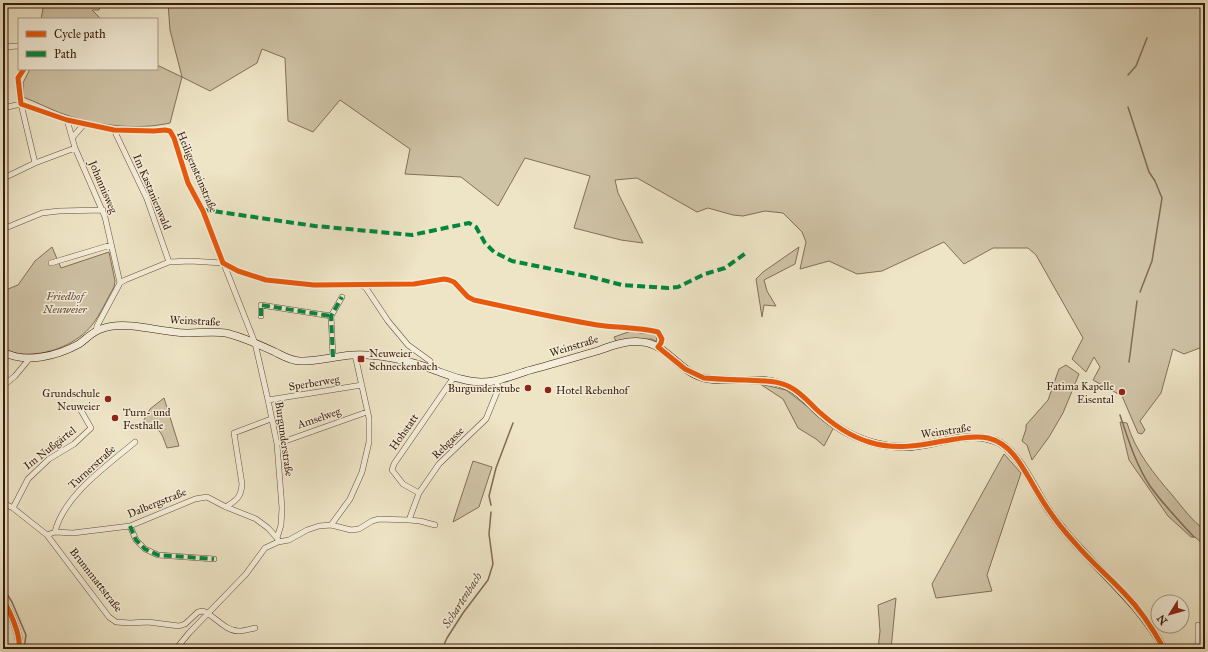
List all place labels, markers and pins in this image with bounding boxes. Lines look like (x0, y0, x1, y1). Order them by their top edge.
place label: Neuweier Schneckenbach (369, 347, 438, 373)
marker: Neuweier Schneckenbach (356, 354, 366, 364)
place label: Fatima Kapelle Eisental (1046, 380, 1114, 406)
place label: Burgunderstube (448, 382, 520, 395)
marker: Burgunderstube (523, 383, 533, 393)
place label: Hotel Rebenhof (556, 384, 631, 397)
marker: Hotel Rebenhof (543, 385, 553, 395)
place label: Grundschule Neuweier (42, 387, 101, 413)
marker: Fatima Kapelle Eisental (1117, 387, 1127, 397)
marker: Grundschule Neuweier (103, 394, 113, 404)
place label: Turn- und Festhalle (123, 406, 171, 432)
marker: Turn- und Festhalle (110, 413, 120, 423)

